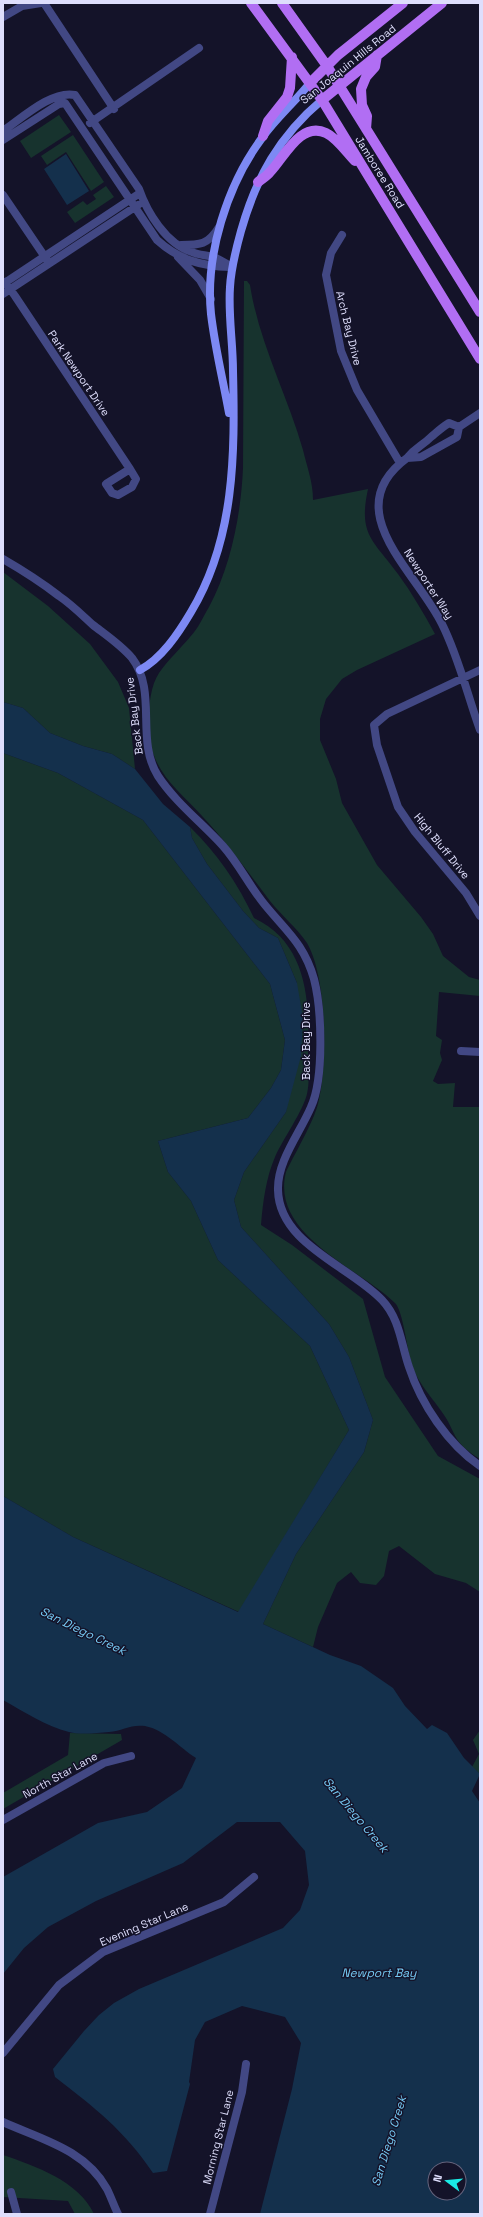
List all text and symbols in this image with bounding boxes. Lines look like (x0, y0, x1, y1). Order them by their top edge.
street label: San Joaquin Hills Road (297, 21, 399, 107)
street label: Jamboree Road (352, 133, 408, 211)
street label: Arch Bay Drive (333, 289, 365, 367)
street label: Park Newport Drive (45, 327, 113, 419)
street label: Newporter Way (401, 546, 457, 622)
street label: Back Bay Drive (122, 676, 146, 756)
street label: High Bluff Drive (411, 810, 473, 882)
street label: Back Bay Drive (299, 1002, 313, 1080)
water label: San Diego Creek (37, 1603, 130, 1659)
street label: North Star Lane (20, 1749, 100, 1801)
water label: San Diego Creek (320, 1774, 393, 1857)
street label: Evening Star Lane (97, 1899, 191, 1949)
water label: Newport Bay (342, 1965, 417, 1981)
street label: Morning Star Lane (199, 2088, 237, 2186)
water label: San Diego Creek (368, 2092, 411, 2188)
north arrow (427, 2161, 467, 2201)
text: N (430, 2173, 445, 2184)

